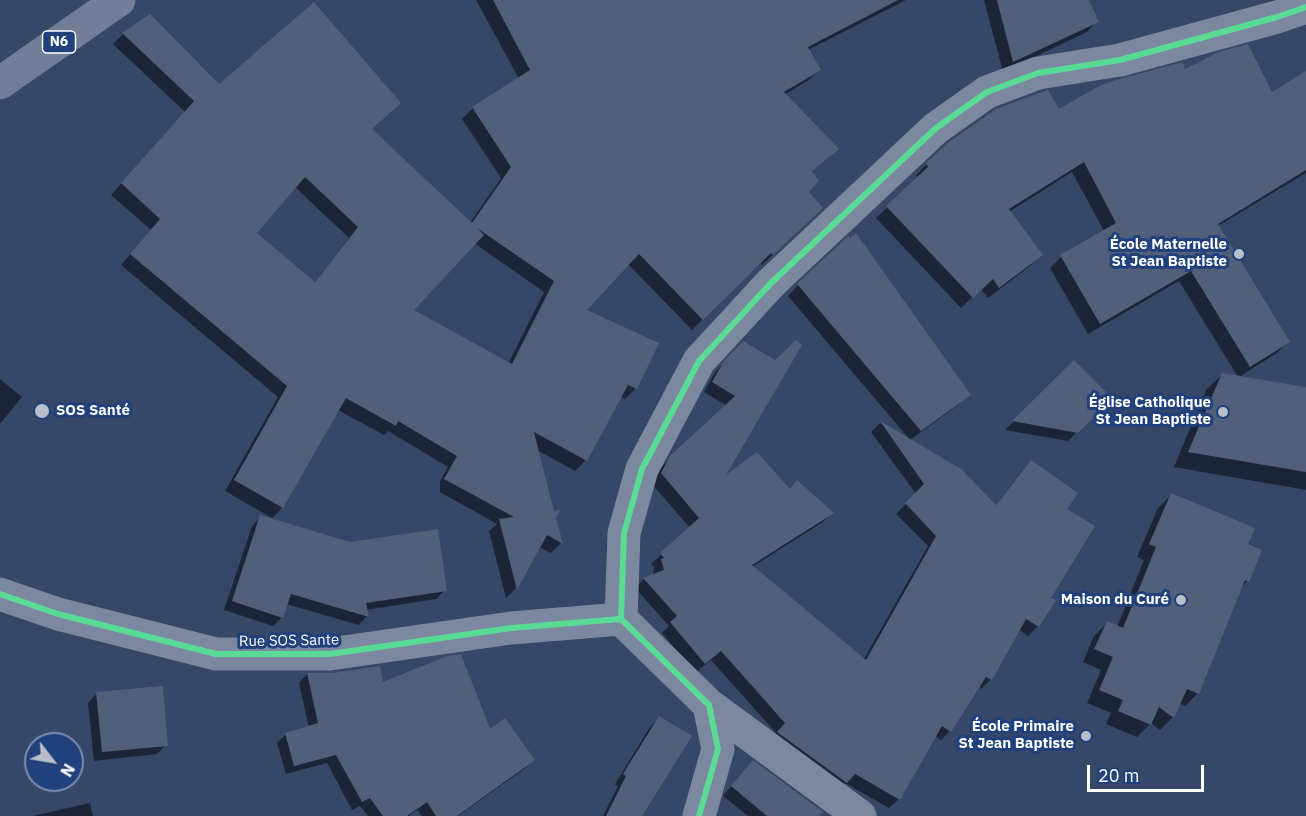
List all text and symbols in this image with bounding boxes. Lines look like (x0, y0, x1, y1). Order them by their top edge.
road number: N6 (42, 31, 76, 53)
place label: École Maternelle St Jean Baptiste (1110, 236, 1227, 271)
marker: École Maternelle St Jean Baptiste (1232, 247, 1246, 261)
place label: Église Catholique St Jean Baptiste (1089, 394, 1211, 429)
marker: SOS Santé (33, 402, 51, 420)
place label: SOS Santé (56, 402, 130, 420)
marker: Église Catholique St Jean Baptiste (1216, 405, 1230, 419)
place label: Maison du Curé (1061, 591, 1169, 609)
marker: Maison du Curé (1174, 593, 1188, 607)
street label: Rue SOS Sante (239, 631, 339, 651)
place label: École Primaire St Jean Baptiste (958, 718, 1074, 753)
marker: École Primaire St Jean Baptiste (1079, 729, 1093, 743)
north arrow (24, 732, 84, 792)
scale bar (1090, 753, 1207, 791)
text: N (56, 760, 79, 780)
text: 20 m (1098, 764, 1140, 787)

